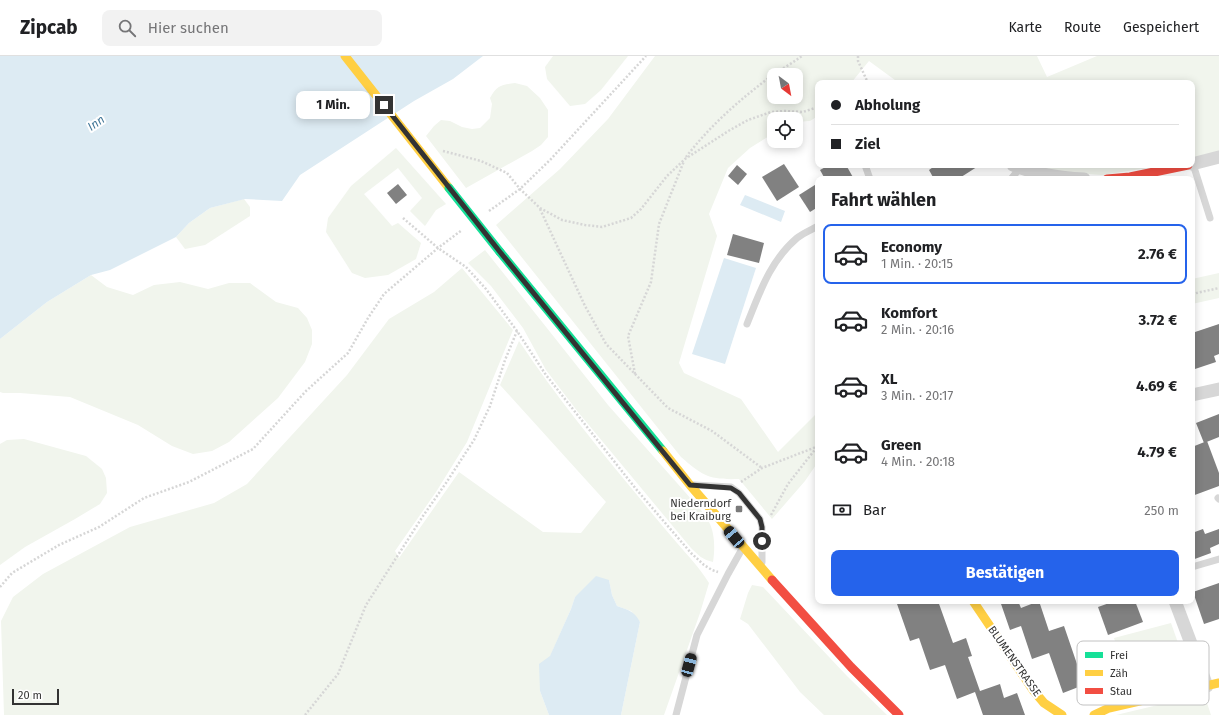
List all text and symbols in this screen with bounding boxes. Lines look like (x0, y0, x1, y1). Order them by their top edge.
search box (102, 10, 382, 46)
text: Zipcab (20, 16, 78, 39)
icon: search (116, 17, 138, 39)
text: Hier suchen (148, 19, 229, 37)
text: Karte (1008, 19, 1042, 36)
text: Route (1064, 19, 1101, 36)
text: Gespeichert (1123, 19, 1199, 36)
north arrow (767, 68, 803, 104)
map controls (767, 68, 803, 148)
callout: 1 Min. (296, 91, 370, 119)
route end (375, 96, 393, 114)
text: Abholung (855, 96, 920, 114)
text: 1 Min. (316, 97, 350, 112)
water label: Inn (85, 112, 107, 134)
button: locate (767, 112, 803, 148)
text: Ziel (855, 135, 880, 153)
text: Fahrt wählen (831, 189, 936, 211)
icon: car (833, 236, 869, 272)
text: Economy (881, 238, 942, 256)
text: 2.76 € (1138, 245, 1177, 263)
text: 1 Min. · 20:15 (881, 256, 953, 271)
icon: car (833, 302, 869, 338)
text: Komfort (881, 304, 937, 322)
text: 3.72 € (1139, 311, 1177, 329)
text: 2 Min. · 20:16 (881, 322, 954, 337)
icon: car (833, 368, 869, 404)
text: XL (881, 370, 897, 388)
text: 4.69 € (1136, 377, 1177, 395)
text: 3 Min. · 20:17 (881, 388, 953, 403)
icon: car (833, 434, 869, 470)
text: Green (881, 436, 921, 454)
text: 4.79 € (1137, 443, 1177, 461)
text: 4 Min. · 20:18 (881, 454, 955, 469)
place label: Niederndorf bei Kraiburg (670, 497, 732, 523)
icon: cash (831, 499, 853, 521)
text: Bar (863, 501, 886, 519)
text: 250 m (1144, 503, 1179, 518)
marker: Niederndorf bei Kraiburg (734, 504, 744, 514)
car (722, 524, 746, 550)
route start (753, 532, 771, 550)
button: Bestätigen (831, 550, 1179, 596)
street label: BLUMENSTRASSE (985, 623, 1044, 699)
legend (1077, 641, 1209, 705)
text: Frei (1110, 649, 1128, 662)
car (680, 652, 698, 678)
text: Zäh (1110, 667, 1128, 680)
text: Stau (1110, 685, 1132, 698)
scale bar (12, 687, 59, 706)
text: 20 m (18, 689, 42, 702)

